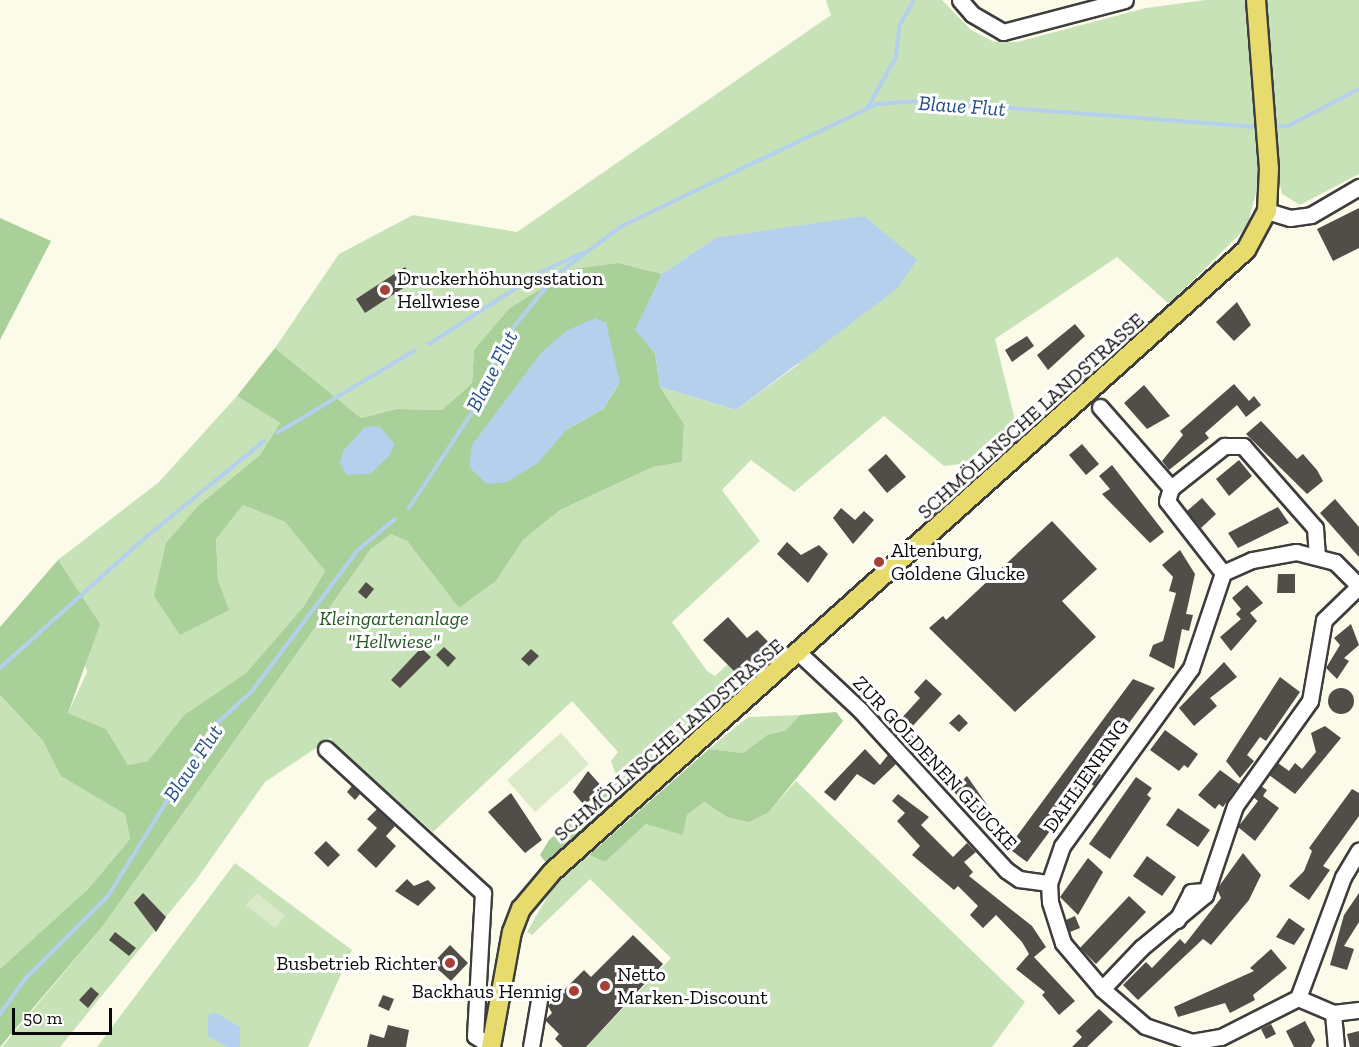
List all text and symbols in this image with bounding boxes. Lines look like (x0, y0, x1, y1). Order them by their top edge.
water label: Blaue Flut (918, 90, 1006, 122)
place label: Druckerhöhungsstation Hellwiese (397, 266, 603, 313)
marker: Druckerhöhungsstation Hellwiese (378, 283, 392, 297)
street label: SCHMÖLLNSCHE LANDSTRASSE (913, 308, 1149, 524)
water label: Blaue Flut (461, 326, 523, 416)
place label: Altenburg, Goldene Glucke (891, 538, 1025, 585)
marker: Altenburg, Goldene Glucke (872, 555, 886, 569)
park label: Kleingartenanlage "Hellwiese" (319, 607, 469, 654)
street label: SCHMÖLLNSCHE LANDSTRASSE (549, 634, 789, 846)
street label: ZUR GOLDENEN GLUCKE (848, 671, 1022, 855)
street label: DAHLIENRING (1038, 715, 1134, 837)
water label: Blaue Flut (158, 720, 228, 806)
place label: Busbetrieb Richter (276, 951, 438, 975)
marker: Busbetrieb Richter (443, 956, 457, 970)
place label: Netto Marken-Discount (617, 963, 768, 1010)
place label: Backhaus Hennig (412, 979, 562, 1003)
marker: Netto Marken-Discount (598, 979, 612, 993)
marker: Backhaus Hennig (567, 984, 581, 998)
scale bar (15, 996, 116, 1034)
text: 50 m (23, 1007, 62, 1029)

